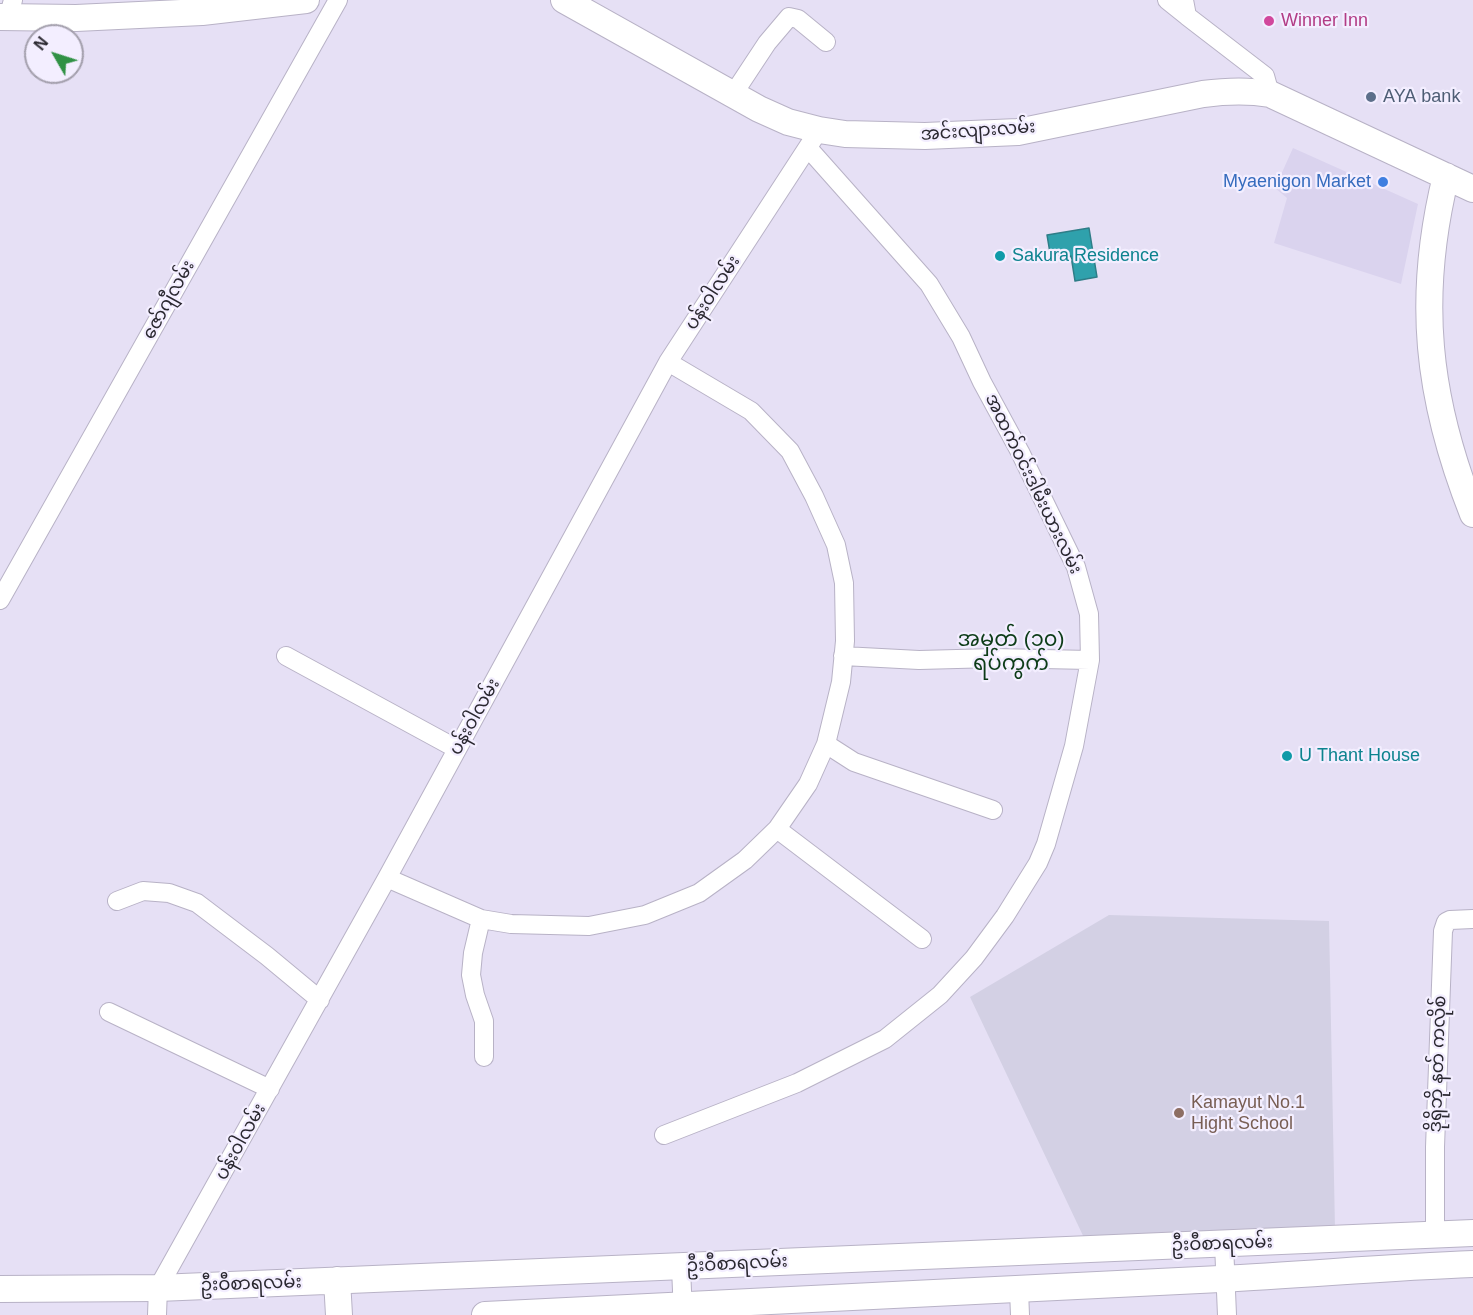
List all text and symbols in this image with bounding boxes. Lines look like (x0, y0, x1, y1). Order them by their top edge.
place label: Winner Inn (1281, 10, 1368, 32)
marker: Winner Inn (1262, 14, 1276, 28)
north arrow (24, 24, 84, 84)
text: N (31, 34, 51, 53)
place label: AYA bank (1383, 86, 1460, 108)
marker: AYA bank (1364, 90, 1378, 104)
street label: အင်းလျားလမ်း (920, 116, 1036, 146)
place label: Myaenigon Market (1223, 171, 1371, 193)
marker: Myaenigon Market (1376, 175, 1390, 189)
place label: Sakura Residence (1012, 245, 1159, 267)
marker: Sakura Residence (993, 249, 1007, 263)
street label: ပန်းဝါလမ်း (681, 252, 745, 334)
street label: ဇော်ဂျီလမ်း (138, 257, 200, 343)
street label: အထက်ဝင်းဒါမီးယားလမ်း (980, 390, 1086, 578)
district label: အမှတ် (၁၀) ရပ်ကွက် (958, 627, 1064, 677)
street label: ပန်းဝါလမ်း (445, 675, 505, 759)
place label: U Thant House (1299, 745, 1420, 767)
marker: U Thant House (1280, 749, 1294, 763)
street label: ဒိုရိုဘို နတ် ကလိုစ် (1425, 995, 1451, 1133)
place label: Kamayut No.1 Hight School (1191, 1092, 1305, 1134)
street label: ပန်းဝါလမ်း (211, 1100, 271, 1184)
marker: Kamayut No.1 Hight School (1172, 1106, 1186, 1120)
street label: ဦးဝီစာရလမ်း (1171, 1231, 1273, 1257)
street label: ဦးဝီစာရလမ်း (686, 1251, 788, 1277)
street label: ဦးဝီစာရလမ်း (200, 1271, 302, 1297)

